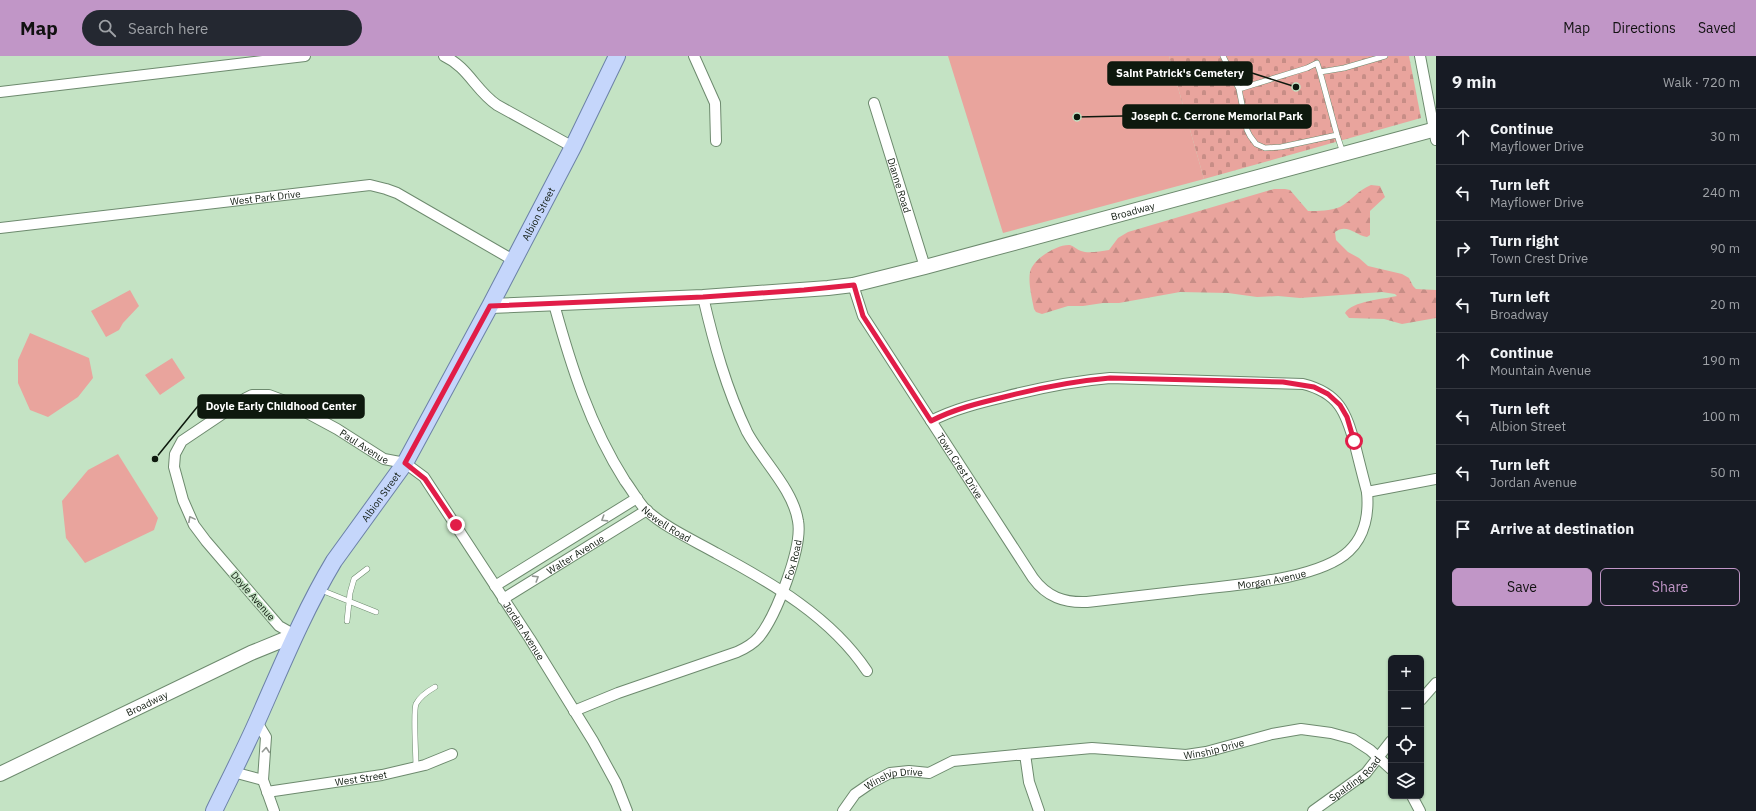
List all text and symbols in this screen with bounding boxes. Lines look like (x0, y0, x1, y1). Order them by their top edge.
search box (82, 10, 362, 46)
text: Map (20, 16, 58, 40)
icon: search (96, 17, 118, 39)
text: Search here (128, 19, 208, 38)
text: Map (1563, 19, 1590, 37)
text: Directions (1612, 19, 1676, 37)
text: Saved (1698, 19, 1736, 37)
callout: Saint Patrick's Cemetery (1108, 62, 1252, 85)
text: Saint Patrick's Cemetery (1116, 66, 1244, 80)
text: 9 min (1452, 71, 1496, 93)
text: Walk · 720 m (1663, 74, 1740, 91)
callout: Joseph C. Cerrone Memorial Park (1123, 105, 1311, 128)
text: Joseph C. Cerrone Memorial Park (1131, 109, 1304, 123)
text: Continue (1490, 119, 1554, 138)
icon: ahead (1452, 126, 1474, 148)
text: 30 m (1710, 128, 1740, 145)
text: Mayflower Drive (1490, 138, 1584, 155)
street label: Dianne Road (885, 156, 914, 214)
text: Turn left (1490, 175, 1550, 194)
icon: left (1452, 182, 1474, 204)
street label: Albion Street (519, 184, 558, 243)
text: 240 m (1702, 184, 1740, 201)
street label: West Park Drive (229, 187, 302, 208)
text: Mayflower Drive (1490, 194, 1584, 211)
street label: Broadway (1109, 199, 1156, 223)
text: Turn right (1490, 231, 1559, 250)
icon: right (1452, 238, 1474, 260)
text: 90 m (1710, 240, 1740, 257)
text: Town Crest Drive (1490, 250, 1588, 267)
text: Turn left (1490, 287, 1550, 306)
icon: left (1452, 294, 1474, 316)
text: 20 m (1710, 296, 1740, 313)
text: Broadway (1490, 306, 1548, 323)
text: Continue (1490, 343, 1554, 362)
icon: ahead (1452, 350, 1474, 372)
text: 190 m (1702, 352, 1740, 369)
text: Mountain Avenue (1490, 362, 1591, 379)
callout: Doyle Early Childhood Center (198, 395, 364, 418)
text: Doyle Early Childhood Center (206, 399, 357, 413)
text: Turn left (1490, 399, 1550, 418)
icon: left (1452, 406, 1474, 428)
text: 100 m (1702, 408, 1740, 425)
text: Albion Street (1490, 418, 1566, 435)
street label: Paul Avenue (337, 426, 390, 466)
street label: Town Crest Drive (934, 430, 986, 501)
route start (1345, 432, 1363, 450)
text: Turn left (1490, 455, 1550, 474)
icon: left (1452, 462, 1474, 484)
text: 50 m (1710, 464, 1740, 481)
street label: Albion Street (358, 469, 403, 524)
text: Jordan Avenue (1490, 474, 1577, 491)
street label: Newell Road (639, 503, 693, 545)
one-way arrow (601, 514, 608, 521)
one-way arrow (189, 516, 196, 523)
route end (447, 516, 465, 534)
icon: arrive (1452, 518, 1474, 540)
text: Arrive at destination (1490, 519, 1634, 538)
street label: Walter Avenue (544, 531, 607, 577)
street label: Fox Road (781, 538, 804, 582)
street label: Morgan Avenue (1237, 566, 1308, 591)
button: Save (1452, 568, 1592, 606)
button: Share (1600, 568, 1740, 606)
street label: Doyle Avenue (228, 569, 278, 624)
one-way arrow (532, 576, 539, 583)
street label: Jordan Avenue (501, 599, 548, 663)
map controls (1388, 655, 1424, 799)
button: + (1388, 655, 1424, 691)
street label: Broadway (124, 688, 170, 719)
button: − (1388, 691, 1424, 727)
button: locate (1388, 727, 1424, 763)
street label: Winship Drive (1183, 735, 1246, 762)
one-way arrow (261, 747, 270, 753)
street label: Spalding Road (1326, 753, 1383, 804)
button: layers (1388, 763, 1424, 799)
street label: Winship Drive (862, 764, 924, 792)
street label: West Street (334, 767, 389, 788)

